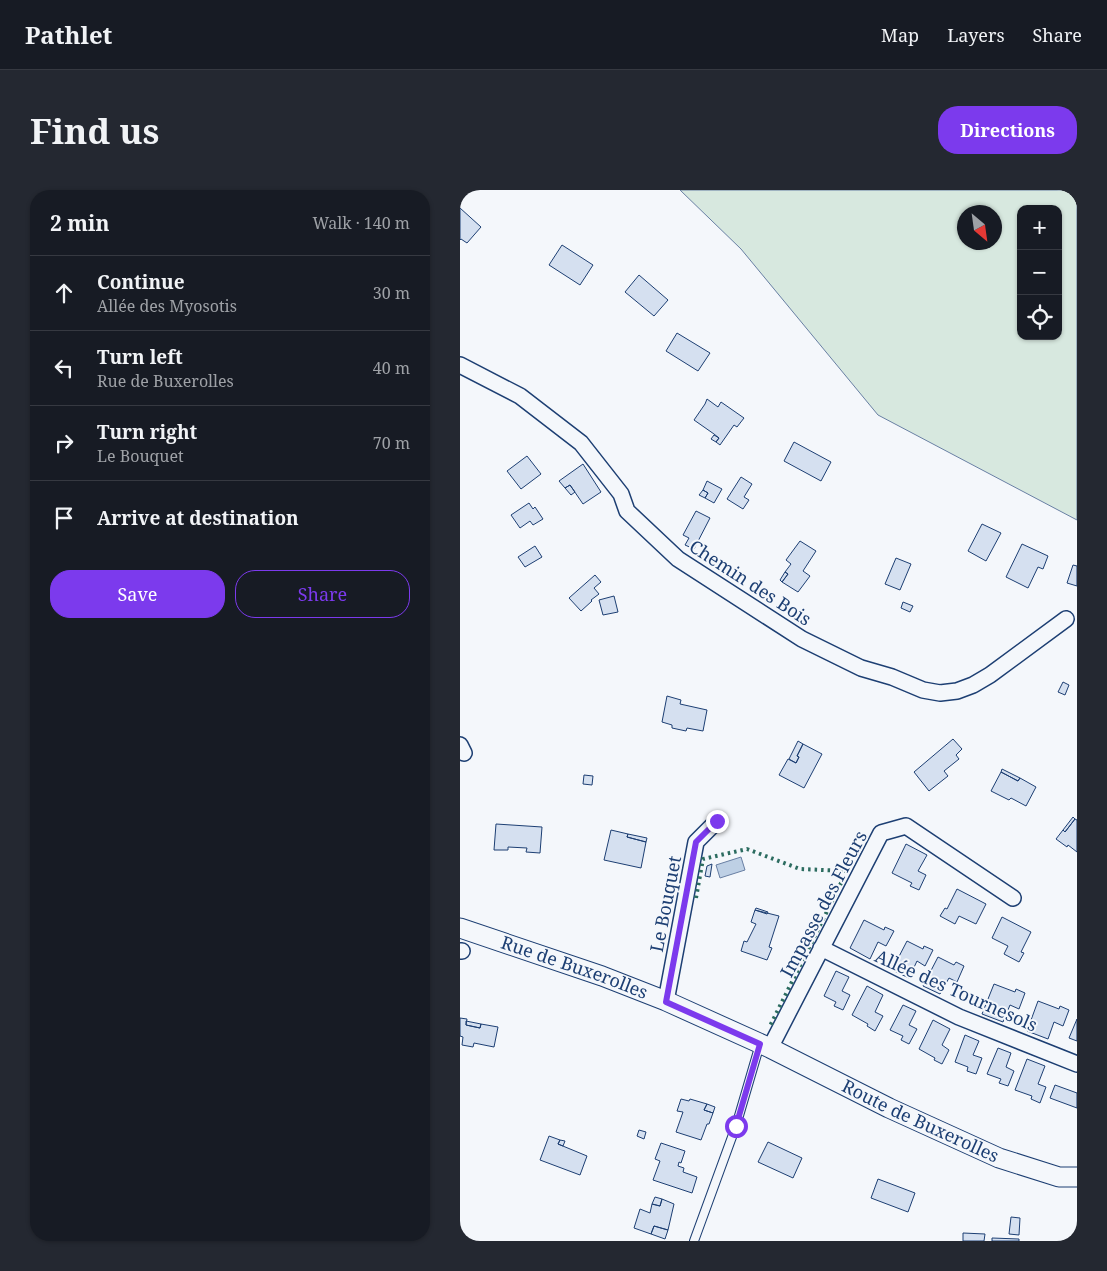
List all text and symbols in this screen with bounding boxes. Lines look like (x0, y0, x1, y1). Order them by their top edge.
text: Pathlet (25, 18, 112, 51)
text: Map (881, 23, 919, 47)
text: Layers (947, 23, 1005, 47)
text: Share (1033, 23, 1082, 47)
button: Directions (938, 106, 1077, 154)
text: Find us (30, 107, 159, 154)
north arrow (957, 205, 1002, 250)
map controls (1017, 205, 1062, 340)
button: + (1017, 205, 1062, 250)
text: 2 min (50, 209, 109, 237)
text: Walk · 140 m (313, 212, 410, 234)
button: − (1017, 250, 1062, 295)
text: Continue (97, 269, 185, 295)
icon: ahead (50, 279, 78, 307)
text: 30 m (373, 282, 410, 304)
text: Allée des Myosotis (97, 295, 237, 317)
button: locate (1017, 295, 1062, 340)
text: Turn left (97, 344, 183, 370)
icon: left (50, 354, 78, 382)
text: 40 m (373, 357, 410, 379)
text: Rue de Buxerolles (97, 370, 234, 392)
text: Turn right (97, 419, 197, 445)
icon: right (50, 429, 78, 457)
text: 70 m (373, 432, 410, 454)
text: Le Bouquet (97, 445, 184, 467)
icon: arrive (50, 504, 78, 532)
text: Arrive at destination (97, 505, 299, 531)
street label: Chemin des Bois (685, 534, 816, 631)
button: Save (50, 570, 225, 618)
button: Share (235, 570, 410, 618)
route end (706, 810, 729, 833)
street label: Impasse des Fleurs (774, 826, 872, 981)
street label: Le Bouquet (644, 854, 686, 954)
street label: Rue de Buxerolles (498, 930, 652, 1004)
street label: Allée des Tournesols (872, 944, 1041, 1037)
street label: Route de Buxerolles (838, 1073, 1003, 1167)
route start (725, 1115, 748, 1138)

